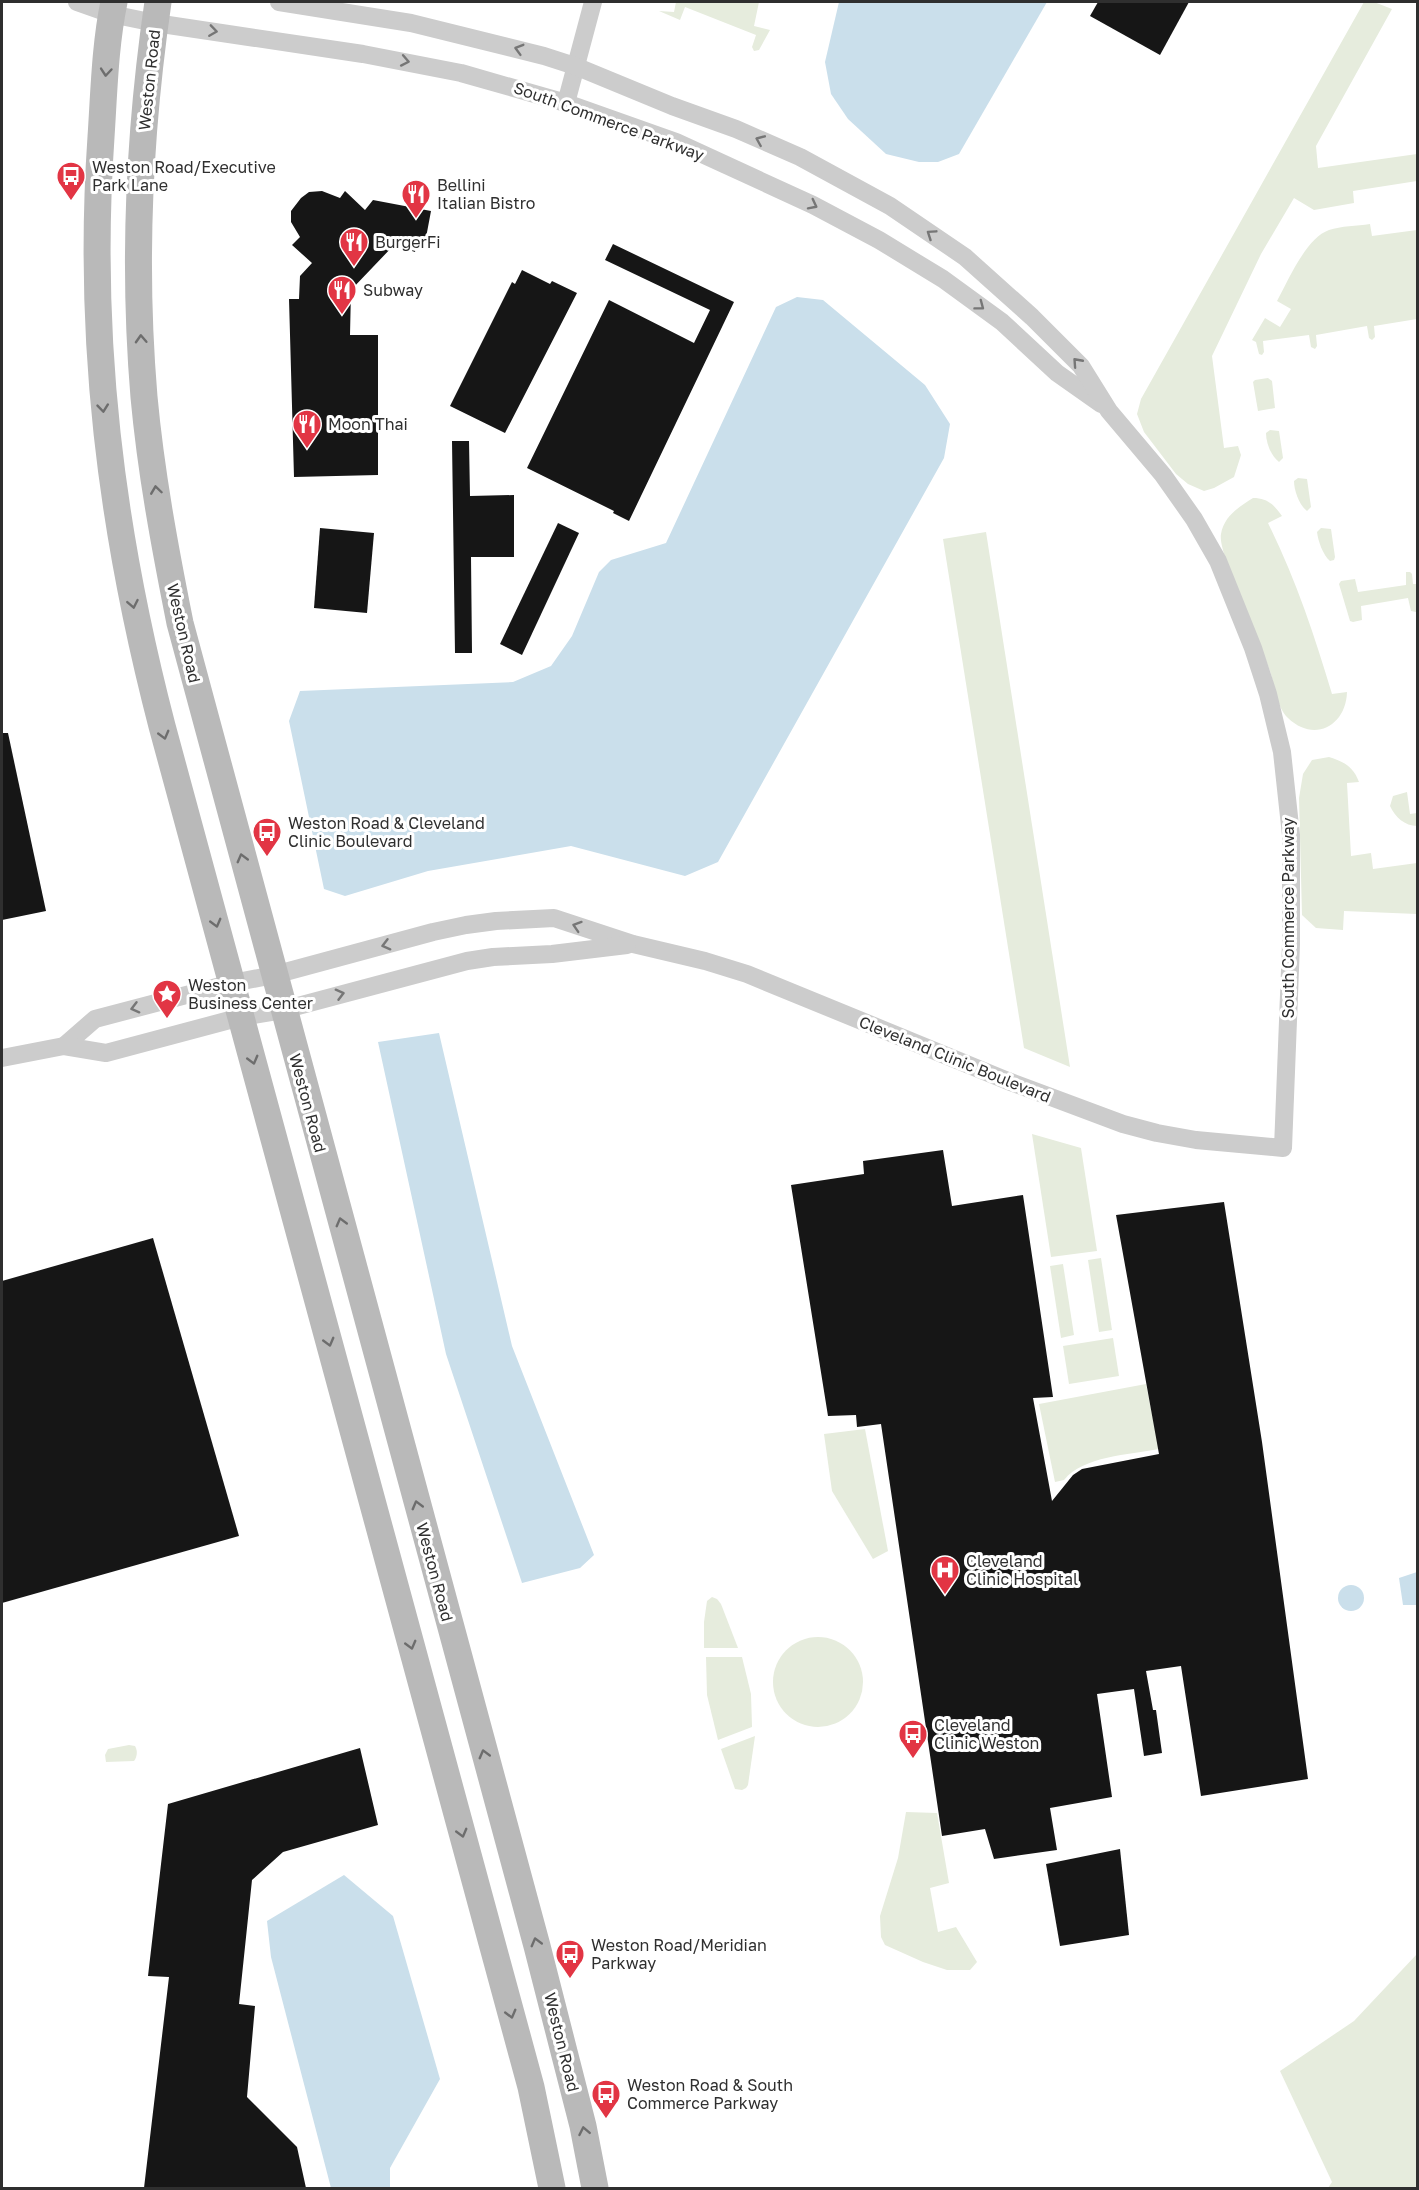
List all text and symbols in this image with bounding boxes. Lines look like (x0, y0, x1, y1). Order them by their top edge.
one-way arrow (208, 24, 217, 36)
street label: Weston Road (134, 28, 164, 132)
one-way arrow (514, 44, 525, 56)
one-way arrow (400, 54, 410, 67)
one-way arrow (100, 68, 113, 77)
street label: South Commerce Parkway (511, 77, 707, 165)
one-way arrow (756, 135, 767, 147)
place label: Weston Road/Executive Park Lane (92, 157, 276, 195)
bus stop icon: Weston Road/Executive Park Lane (55, 160, 87, 202)
place label: Bellini Italian Bistro (437, 175, 535, 213)
restaurant icon: Bellini Italian Bistro (400, 178, 432, 220)
one-way arrow (807, 198, 818, 210)
restaurant icon: BurgerFi (338, 226, 370, 268)
one-way arrow (926, 230, 937, 241)
place label: BurgerFi (375, 232, 441, 252)
restaurant icon: Subway (326, 274, 358, 316)
place label: Subway (363, 280, 423, 300)
one-way arrow (973, 299, 984, 310)
one-way arrow (134, 335, 147, 344)
one-way arrow (1073, 358, 1084, 369)
one-way arrow (96, 404, 109, 413)
restaurant icon: Moon Thai (291, 408, 323, 450)
place label: Moon Thai (328, 414, 408, 434)
one-way arrow (150, 485, 162, 494)
street label: Weston Road (163, 581, 205, 685)
one-way arrow (126, 598, 139, 608)
one-way arrow (157, 730, 170, 740)
place label: Weston Road & Cleveland Clinic Boulevard (288, 813, 485, 851)
bus stop icon: Weston Road & Cleveland Clinic Boulevard (251, 816, 283, 858)
street label: South Commerce Parkway (1278, 817, 1298, 1019)
one-way arrow (237, 853, 250, 863)
one-way arrow (209, 918, 222, 928)
one-way arrow (572, 921, 583, 933)
one-way arrow (381, 938, 392, 950)
place label: Weston Business Center (188, 975, 313, 1013)
place icon: Weston Business Center (151, 978, 183, 1020)
one-way arrow (334, 989, 345, 1001)
one-way arrow (130, 1001, 140, 1014)
street label: Cleveland Clinic Boulevard (856, 1011, 1054, 1107)
street label: Weston Road (285, 1051, 331, 1155)
one-way arrow (246, 1054, 258, 1064)
one-way arrow (335, 1217, 348, 1227)
one-way arrow (322, 1337, 335, 1347)
one-way arrow (412, 1500, 424, 1511)
street label: Weston Road (412, 1520, 458, 1624)
place label: Cleveland Clinic Hospital (966, 1551, 1078, 1589)
hospital icon: Cleveland Clinic Hospital (929, 1554, 961, 1596)
one-way arrow (404, 1639, 416, 1650)
place label: Cleveland Clinic Weston (934, 1715, 1039, 1753)
bus stop icon: Cleveland Clinic Weston (897, 1718, 929, 1760)
one-way arrow (479, 1749, 492, 1759)
one-way arrow (455, 1828, 468, 1838)
place label: Weston Road/Meridian Parkway (591, 1935, 767, 1973)
one-way arrow (530, 1937, 543, 1947)
bus stop icon: Weston Road/Meridian Parkway (554, 1938, 586, 1980)
street label: Weston Road (540, 1990, 584, 2094)
one-way arrow (504, 2009, 517, 2019)
place label: Weston Road & South Commerce Parkway (627, 2075, 793, 2113)
bus stop icon: Weston Road & South Commerce Parkway (590, 2078, 622, 2120)
one-way arrow (578, 2126, 591, 2136)

